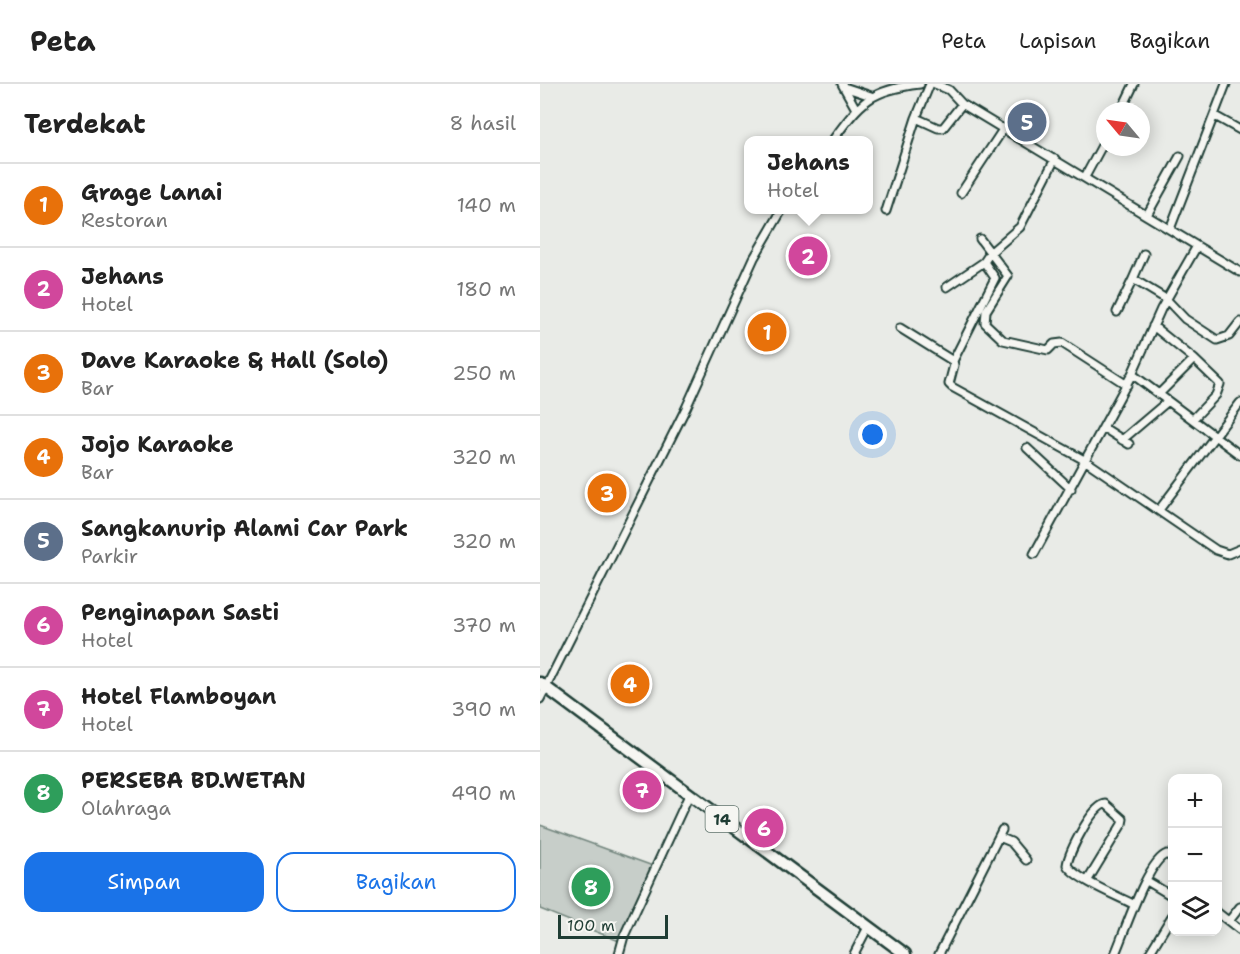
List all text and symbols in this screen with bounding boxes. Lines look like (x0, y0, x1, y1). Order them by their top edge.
text: Peta (30, 22, 96, 60)
text: Peta (941, 27, 986, 55)
text: Lapisan (1019, 27, 1096, 55)
text: Bagikan (1129, 27, 1210, 55)
pin: 5 (1008, 99, 1046, 144)
north arrow (1096, 102, 1150, 156)
text: Terdekat (24, 106, 146, 141)
text: 8 hasil (450, 110, 516, 136)
popup (744, 136, 873, 214)
text: Jehans (767, 148, 850, 177)
text: Hotel (767, 177, 819, 203)
text: Grage Lanai (81, 178, 223, 207)
text: 1 (39, 192, 48, 218)
text: 140 m (457, 192, 516, 218)
text: Restoran (81, 207, 168, 233)
pin: 2 (788, 234, 828, 279)
text: Jehans (81, 262, 164, 291)
text: 2 (37, 276, 51, 302)
text: 180 m (456, 276, 516, 302)
text: Hotel (81, 291, 133, 317)
pin: 1 (748, 310, 786, 354)
text: Dave Karaoke & Hall (Solo) (81, 346, 388, 375)
text: 3 (37, 360, 51, 386)
text: 250 m (452, 360, 516, 386)
text: Bar (81, 375, 114, 401)
your location (858, 420, 887, 449)
text: Jojo Karaoke (81, 430, 234, 459)
text: 4 (37, 444, 51, 470)
text: 320 m (452, 444, 516, 470)
text: Bar (81, 459, 114, 485)
pin: 3 (588, 470, 626, 516)
text: Sangkanurip Alami Car Park (81, 514, 408, 543)
text: 5 (37, 528, 50, 554)
text: 320 m (452, 528, 516, 554)
text: Parkir (81, 543, 138, 569)
text: Penginapan Sasti (81, 598, 279, 627)
text: 6 (37, 612, 51, 638)
text: 370 m (452, 612, 516, 638)
text: Hotel (81, 627, 133, 653)
pin: 4 (610, 662, 650, 706)
text: Hotel Flamboyan (81, 682, 277, 711)
text: 7 (37, 696, 51, 722)
text: 390 m (451, 696, 516, 722)
text: Hotel (81, 711, 133, 737)
text: PERSEBA BD.WETAN (81, 766, 306, 795)
pin: 7 (622, 768, 662, 812)
map controls (1168, 774, 1222, 936)
button: + (1168, 774, 1222, 828)
text: 8 (37, 780, 51, 806)
text: 490 m (451, 780, 516, 806)
text: Olahraga (81, 795, 171, 821)
road number: 14 (706, 806, 738, 832)
pin: 6 (744, 806, 784, 850)
button: − (1168, 828, 1222, 882)
button: Simpan (24, 852, 264, 912)
button: Bagikan (276, 852, 516, 912)
pin: 8 (572, 864, 610, 910)
button: layers (1168, 882, 1222, 936)
scale bar (558, 912, 668, 940)
text: 100 m (567, 915, 615, 936)

